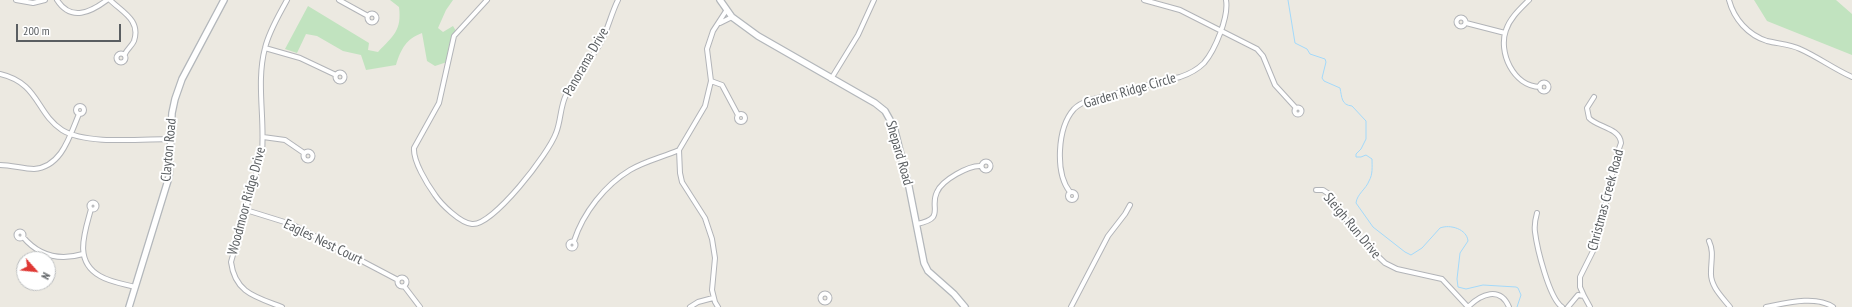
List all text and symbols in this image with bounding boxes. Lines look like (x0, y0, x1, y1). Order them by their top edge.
scale bar (18, 16, 123, 42)
text: 200 m (23, 23, 50, 38)
street label: Panorama Drive (560, 25, 612, 99)
street label: Garden Ridge Circle (1082, 70, 1178, 112)
street label: Clayton Road (158, 118, 180, 182)
street label: Shepard Road (882, 119, 916, 187)
street label: Woodmoor Ridge Drive (225, 145, 269, 257)
street label: Christmas Creek Road (1584, 147, 1628, 253)
street label: Sleigh Run Drive (1320, 190, 1384, 262)
street label: Eagles Nest Court (281, 216, 365, 268)
north arrow (16, 251, 56, 291)
text: N (38, 270, 53, 282)

